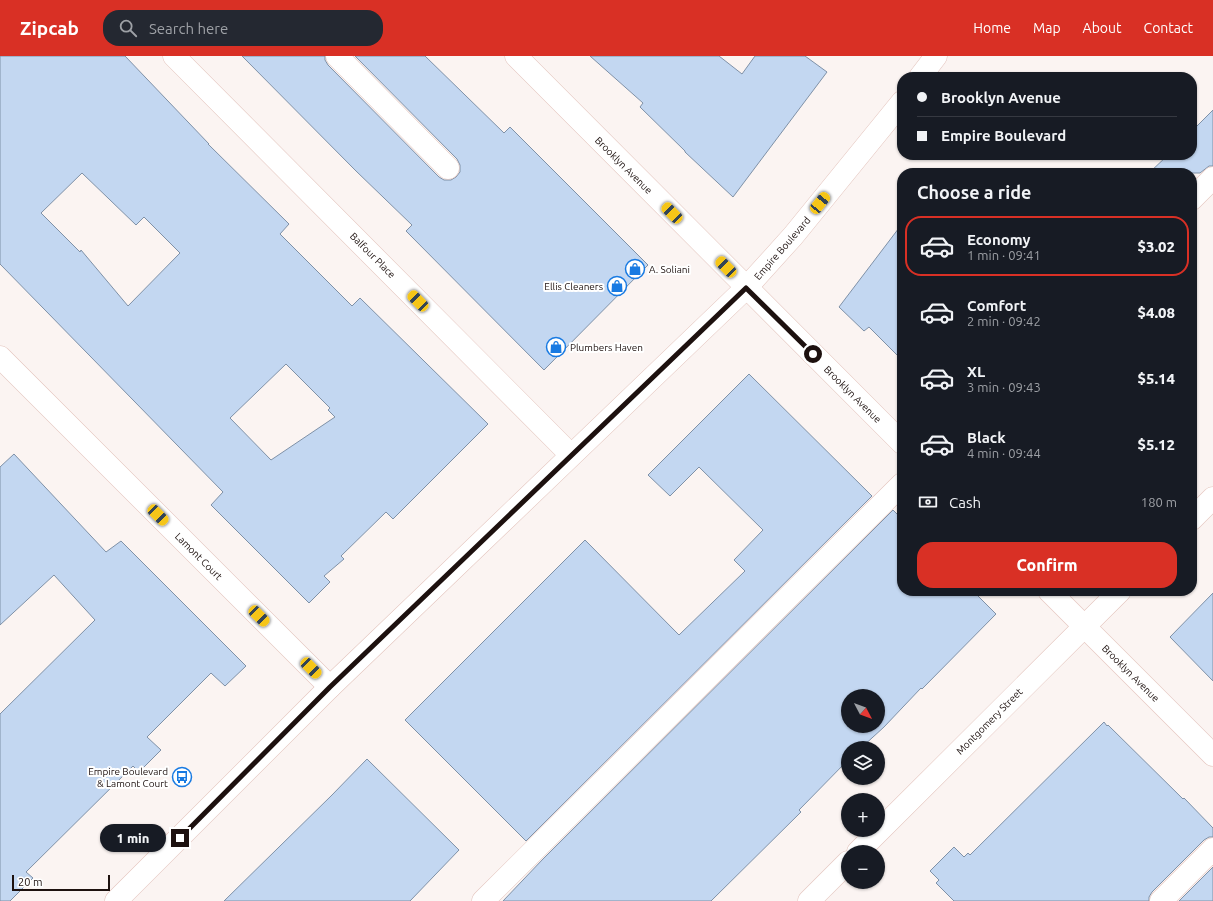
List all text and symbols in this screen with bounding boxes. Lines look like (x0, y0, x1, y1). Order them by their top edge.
search box (103, 10, 383, 46)
text: Zipcab (20, 17, 79, 39)
icon: search (117, 17, 139, 39)
text: Search here (149, 20, 228, 37)
text: Home (973, 20, 1011, 36)
text: Map (1033, 20, 1061, 36)
text: About (1083, 20, 1122, 36)
text: Contact (1144, 20, 1193, 36)
text: Brooklyn Avenue (941, 89, 1061, 106)
text: Empire Boulevard (941, 127, 1066, 144)
street label: Brooklyn Avenue (593, 135, 654, 196)
text: Choose a ride (917, 182, 1031, 202)
car (808, 190, 832, 216)
car (659, 200, 685, 226)
street label: Empire Boulevard (752, 214, 813, 282)
icon: car (919, 228, 955, 264)
street label: Balfour Place (348, 230, 398, 280)
text: Economy (967, 231, 1031, 248)
text: $3.02 (1137, 238, 1175, 255)
text: 1 min · 09:41 (967, 248, 1041, 262)
car (713, 254, 739, 280)
shop icon: A. Soliani (624, 258, 646, 280)
place label: A. Soliani (649, 264, 690, 275)
shop icon: Ellis Cleaners (606, 275, 628, 297)
place label: Ellis Cleaners (544, 281, 603, 292)
car (405, 288, 431, 314)
icon: car (919, 294, 955, 330)
text: Comfort (967, 297, 1026, 314)
text: $4.08 (1137, 304, 1175, 321)
text: 2 min · 09:42 (967, 314, 1041, 328)
shop icon: Plumbers Haven (545, 336, 567, 358)
place label: Plumbers Haven (570, 342, 643, 353)
route start (804, 345, 822, 363)
icon: car (919, 360, 955, 396)
text: XL (967, 363, 985, 380)
street label: Brooklyn Avenue (822, 364, 883, 425)
text: $5.14 (1137, 370, 1175, 387)
text: 3 min · 09:43 (967, 380, 1041, 394)
icon: car (919, 426, 955, 462)
text: Black (967, 429, 1006, 446)
text: $5.12 (1137, 436, 1175, 453)
text: 4 min · 09:44 (967, 446, 1041, 460)
icon: cash (917, 491, 939, 513)
text: Cash (949, 494, 981, 511)
text: 180 m (1141, 495, 1177, 509)
car (145, 502, 171, 528)
street label: Lamont Court (173, 531, 225, 582)
button: Confirm (917, 542, 1177, 588)
car (246, 603, 272, 629)
street label: Brooklyn Avenue (1100, 643, 1161, 704)
car (298, 655, 324, 681)
street label: Montgomery Street (954, 686, 1025, 757)
north arrow (841, 689, 885, 733)
map controls (841, 689, 885, 889)
button: layers (841, 741, 885, 785)
place label: Empire Boulevard & Lamont Court (88, 766, 168, 789)
bus stop icon: Empire Boulevard & Lamont Court (171, 766, 193, 788)
button: + (841, 793, 885, 837)
callout: 1 min (100, 824, 166, 852)
route end (171, 829, 189, 847)
text: 1 min (116, 831, 150, 845)
button: − (841, 845, 885, 889)
scale bar (12, 873, 110, 892)
text: 20 m (18, 876, 42, 888)

